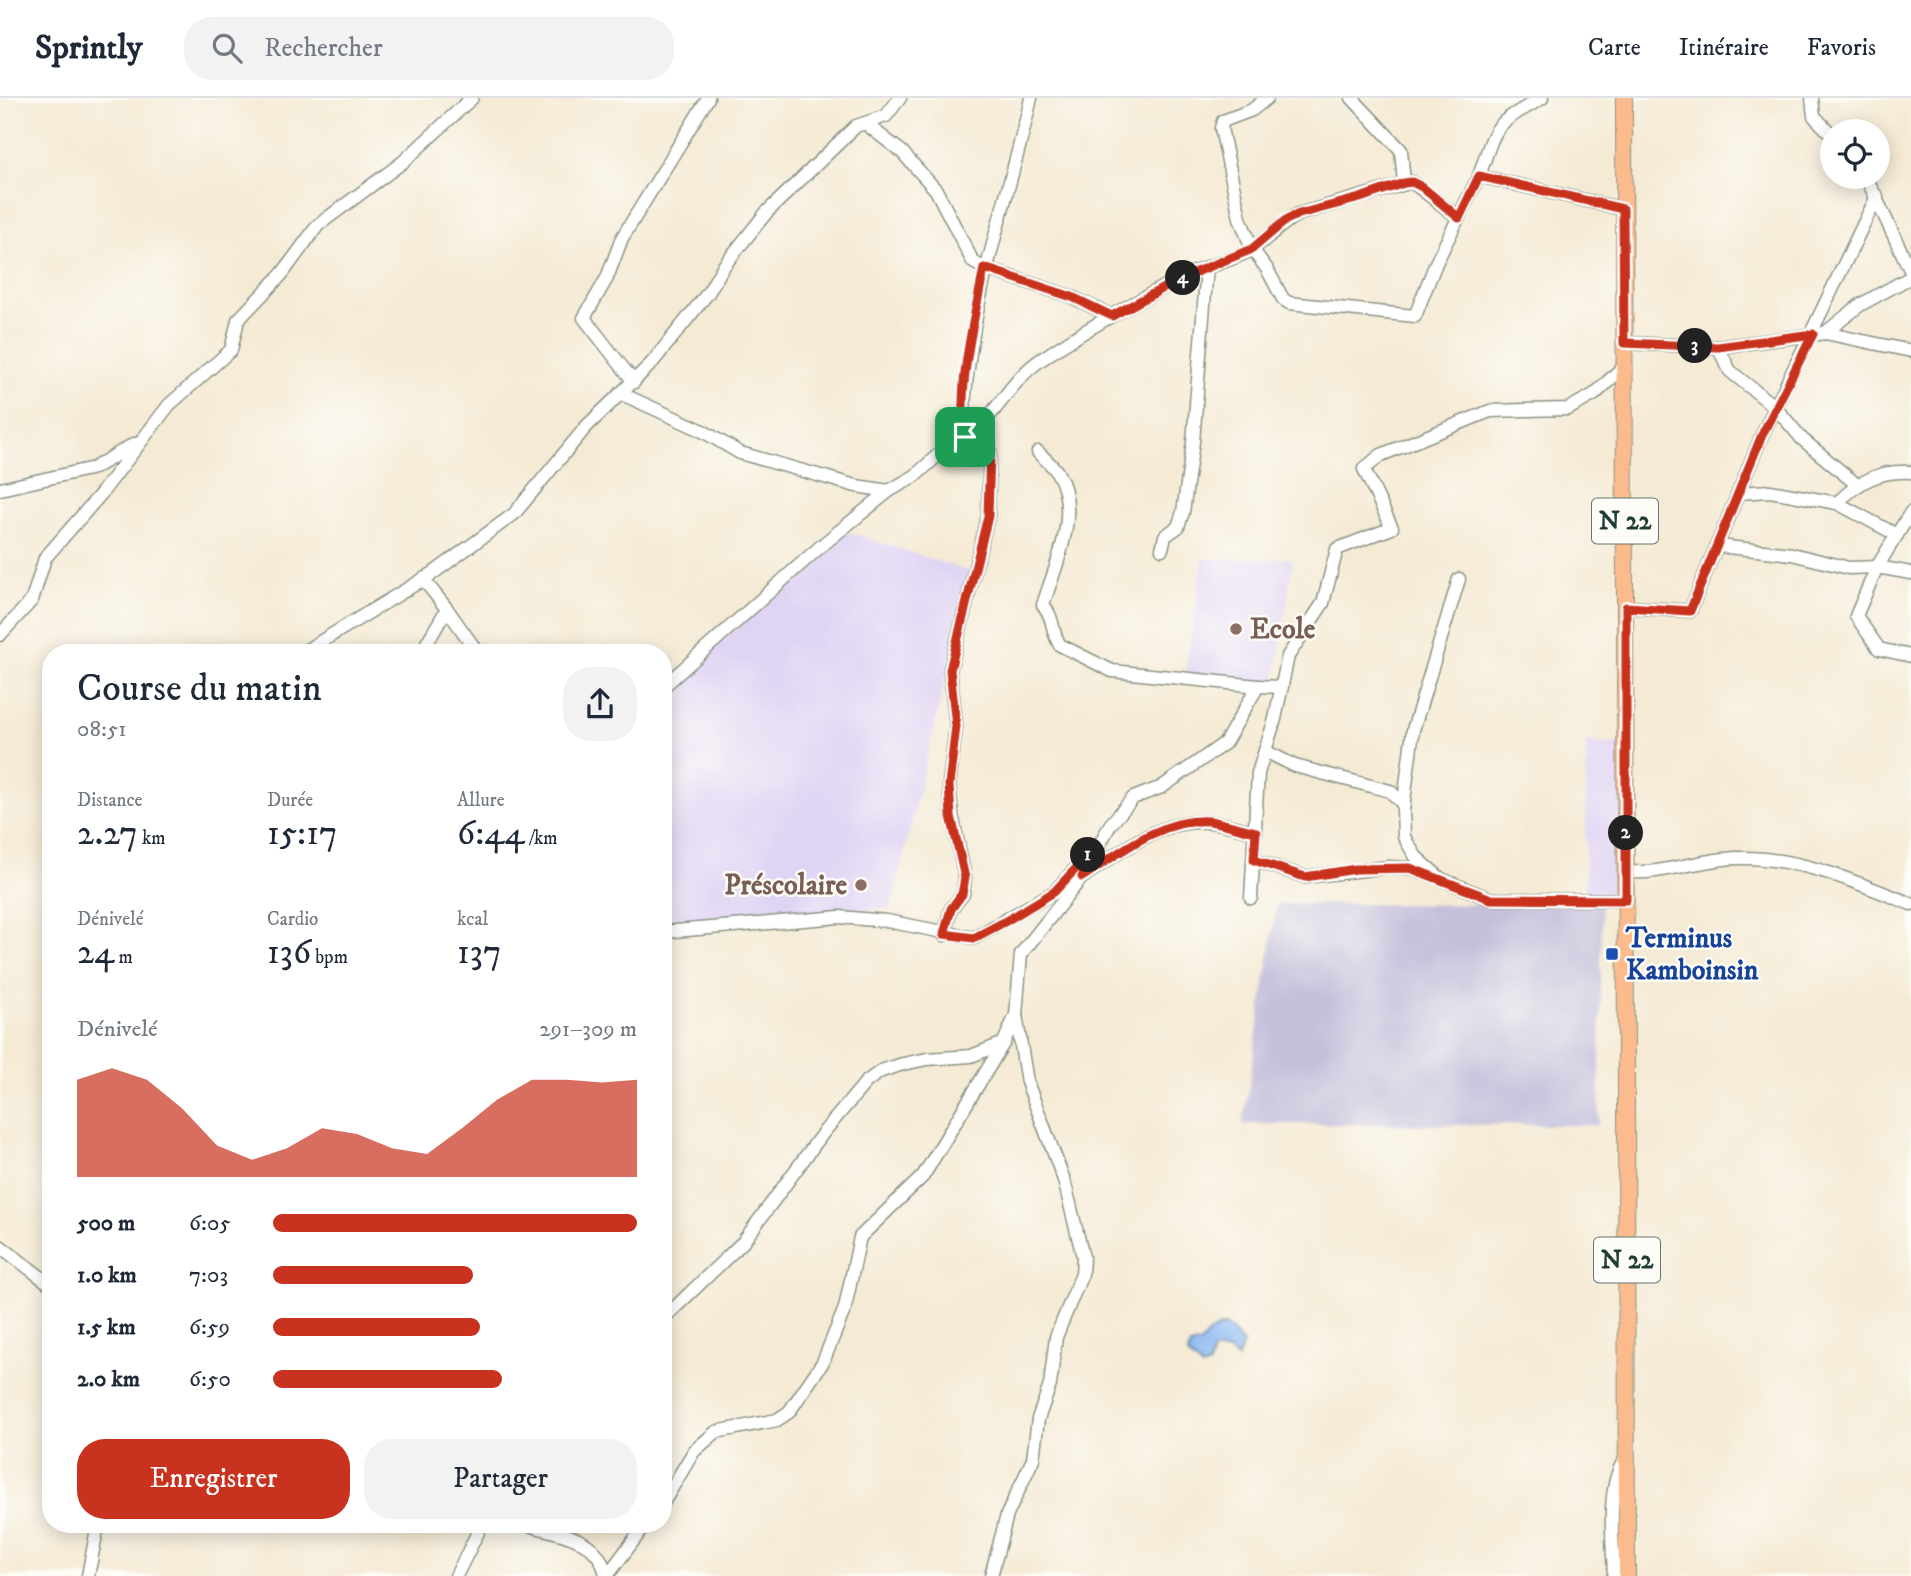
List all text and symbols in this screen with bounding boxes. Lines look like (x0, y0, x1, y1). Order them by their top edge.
search box (184, 17, 674, 80)
text: Sprintly (35, 28, 142, 69)
icon: search (208, 29, 246, 67)
text: Rechercher (264, 32, 383, 65)
text: Carte (1588, 33, 1641, 63)
text: Itinéraire (1679, 33, 1769, 63)
text: Favoris (1807, 33, 1876, 63)
map controls (1820, 119, 1890, 189)
button: locate (1820, 119, 1890, 189)
pin: 4 (1166, 260, 1200, 296)
text: 4 (1177, 266, 1188, 289)
pin: 3 (1678, 328, 1712, 364)
text: 3 (1691, 334, 1698, 357)
pin (935, 407, 995, 467)
icon: arrive (946, 418, 984, 456)
road number: N 22 (1592, 498, 1658, 544)
place label: Ecole (1250, 612, 1316, 647)
marker: Ecole (1228, 621, 1244, 637)
text: Course du matin (77, 665, 322, 713)
button: share (563, 667, 637, 741)
text: 08:51 (77, 715, 127, 744)
text: Distance (77, 789, 142, 812)
text: Durée (267, 789, 313, 812)
text: Allure (457, 789, 505, 812)
text: 2.27 (77, 812, 138, 856)
text: 15:17 (267, 812, 337, 856)
text: 6:44 (457, 812, 525, 856)
pin: 2 (1608, 816, 1644, 850)
text: 2 (1621, 821, 1630, 844)
text: km (138, 827, 166, 850)
text: /km (525, 827, 558, 850)
pin: 1 (1070, 838, 1106, 872)
text: 1 (1084, 843, 1091, 866)
place label: Préscolaire (724, 868, 847, 903)
marker: Préscolaire (853, 877, 869, 893)
text: Dénivelé (77, 908, 144, 931)
text: Cardio (267, 908, 318, 931)
text: kcal (457, 908, 488, 931)
place label: Terminus Kamboinsin (1625, 921, 1759, 988)
text: 24 (77, 931, 114, 975)
text: 136 (267, 931, 311, 975)
text: 137 (457, 931, 501, 975)
text: m (114, 946, 133, 969)
text: bpm (311, 946, 348, 969)
marker: Terminus Kamboinsin (1604, 946, 1620, 962)
text: Dénivelé (77, 1015, 158, 1044)
text: 291–309 m (539, 1015, 637, 1044)
text: 500 m (77, 1209, 135, 1238)
text: 6:05 (189, 1209, 231, 1238)
road number: N 22 (1594, 1238, 1660, 1282)
text: 1.0 km (77, 1261, 137, 1290)
text: 7:03 (189, 1261, 228, 1290)
text: 1.5 km (77, 1313, 136, 1342)
text: 6:59 (189, 1313, 230, 1342)
text: 2.0 km (77, 1365, 140, 1394)
text: 6:50 (189, 1365, 231, 1394)
button: Enregistrer (77, 1439, 350, 1519)
button: Partager (364, 1439, 637, 1519)

